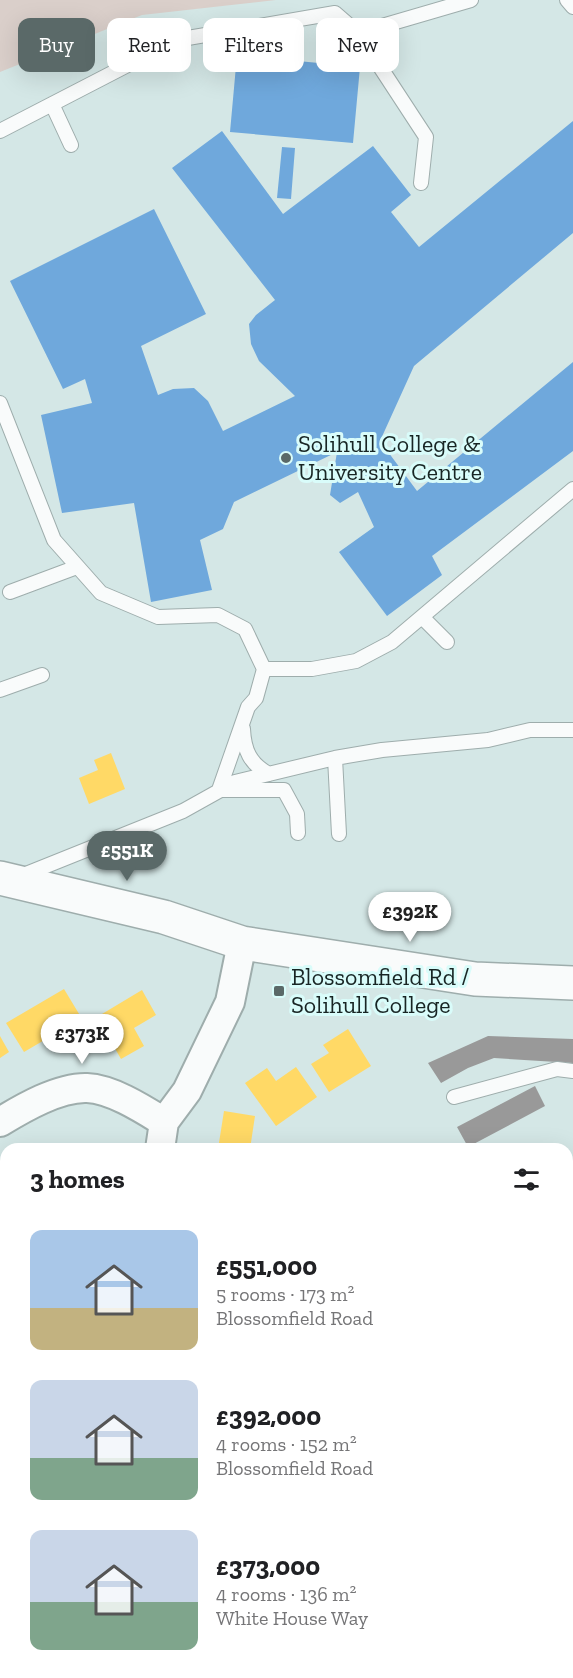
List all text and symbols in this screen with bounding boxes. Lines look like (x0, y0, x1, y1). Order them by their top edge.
chip: Buy (18, 18, 95, 72)
chip: Rent (107, 18, 191, 72)
chip: Filters (203, 18, 304, 72)
chip: New (316, 18, 399, 72)
place label: Solihull College & University Centre (298, 429, 482, 486)
marker: Solihull College & University Centre (279, 451, 293, 465)
pin: £551K (85, 831, 169, 882)
text: £551K (101, 838, 153, 862)
pin: £392K (368, 892, 452, 943)
text: £392K (382, 899, 438, 923)
place label: Blossomfield Rd / Solihull College (291, 962, 469, 1019)
marker: Blossomfield Rd / Solihull College (272, 984, 286, 998)
pin: £373K (40, 1014, 124, 1065)
text: £373K (55, 1021, 109, 1045)
text: 3 homes (30, 1163, 125, 1195)
icon: filters (510, 1163, 543, 1196)
text: £551,000 (216, 1250, 317, 1282)
icon: home (78, 1254, 150, 1326)
text: 5 rooms · 173 m² (216, 1282, 354, 1306)
text: Blossomfield Road (216, 1306, 373, 1330)
text: £392,000 (216, 1400, 321, 1432)
icon: home (78, 1404, 150, 1476)
text: 4 rooms · 152 m² (216, 1432, 357, 1456)
text: Blossomfield Road (216, 1456, 373, 1480)
text: £373,000 (216, 1550, 320, 1582)
icon: home (78, 1554, 150, 1626)
text: 4 rooms · 136 m² (216, 1582, 357, 1606)
text: White House Way (216, 1606, 368, 1630)

